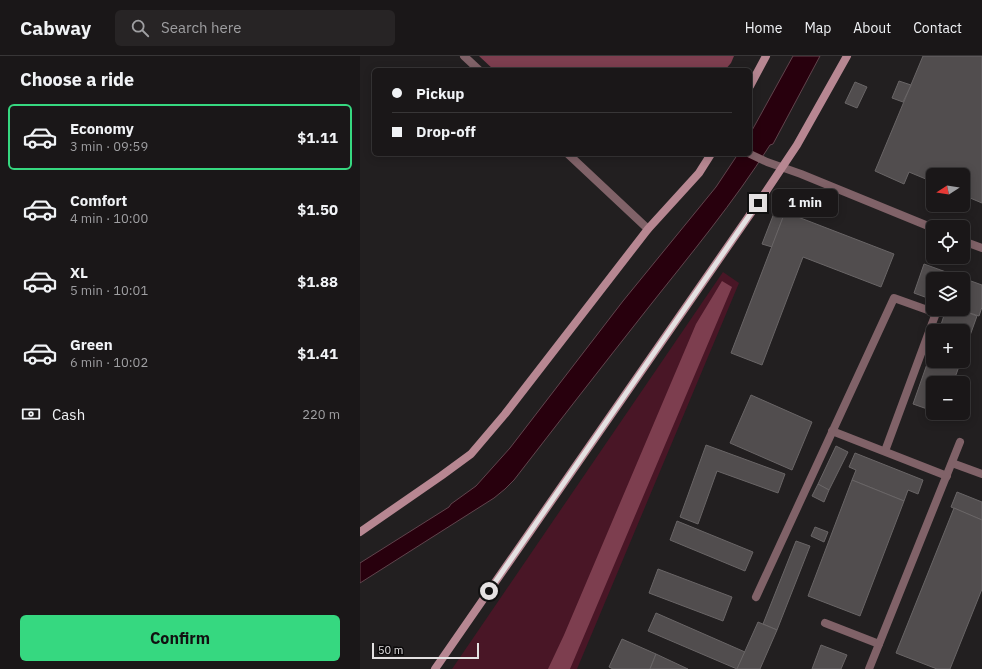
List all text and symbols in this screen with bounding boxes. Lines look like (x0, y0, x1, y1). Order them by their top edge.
search box (115, 10, 395, 46)
text: Cabway (20, 16, 91, 40)
icon: search (129, 17, 151, 39)
text: Search here (161, 18, 241, 37)
text: Home (745, 19, 782, 37)
text: Map (804, 19, 831, 37)
text: About (853, 19, 891, 37)
text: Contact (913, 19, 962, 37)
text: Choose a ride (20, 68, 134, 91)
text: Pickup (416, 84, 464, 103)
icon: car (22, 119, 58, 155)
text: Economy (70, 119, 134, 138)
text: Drop-off (416, 122, 476, 141)
text: $1.11 (297, 128, 338, 147)
text: 3 min · 09:59 (70, 138, 148, 155)
north arrow (926, 168, 970, 212)
map controls (926, 168, 970, 420)
callout: 1 min (772, 189, 838, 217)
icon: car (22, 191, 58, 227)
text: Comfort (70, 191, 127, 210)
route end (749, 194, 767, 212)
text: 1 min (788, 194, 822, 211)
text: $1.50 (297, 200, 338, 219)
text: 4 min · 10:00 (70, 210, 148, 227)
button: locate (926, 220, 970, 264)
icon: car (22, 263, 58, 299)
text: XL (70, 263, 88, 282)
text: $1.88 (297, 272, 338, 291)
button: layers (926, 272, 970, 316)
text: 5 min · 10:01 (70, 282, 148, 299)
button: + (926, 324, 970, 368)
icon: car (22, 335, 58, 371)
text: Green (70, 335, 113, 354)
text: $1.41 (297, 344, 338, 363)
text: 6 min · 10:02 (70, 354, 148, 371)
button: − (926, 376, 970, 420)
icon: cash (20, 403, 42, 425)
text: Cash (52, 405, 85, 424)
text: 220 m (302, 406, 340, 423)
route start (480, 582, 498, 600)
button: Confirm (20, 615, 340, 661)
scale bar (372, 641, 479, 660)
text: 50 m (378, 643, 403, 657)

